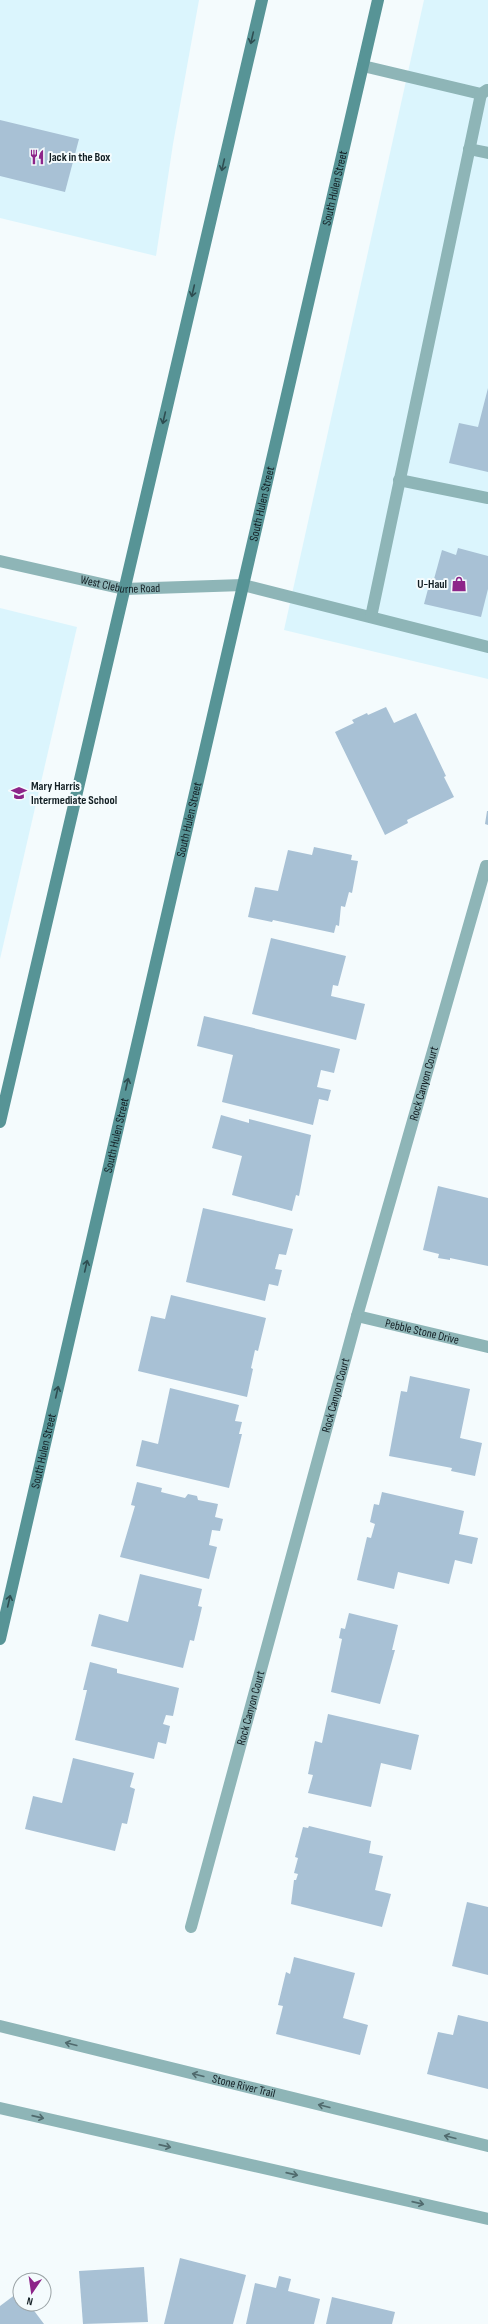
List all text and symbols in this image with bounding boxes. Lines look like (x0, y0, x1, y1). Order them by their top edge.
one-way arrow (248, 31, 256, 44)
restaurant icon: Jack in the Box (28, 148, 46, 166)
street label: South Hulen Street (319, 149, 351, 227)
place label: Jack in the Box (48, 150, 110, 165)
one-way arrow (218, 158, 226, 171)
one-way arrow (189, 284, 197, 297)
one-way arrow (160, 411, 167, 424)
street label: South Hulen Street (246, 465, 278, 543)
street label: West Cleburne Road (79, 572, 160, 596)
shop icon: U-Haul (450, 575, 468, 593)
place label: U-Haul (417, 577, 447, 592)
place label: Mary Harris Intermediate School (31, 779, 117, 808)
street label: South Hulen Street (173, 780, 205, 858)
school or university icon: Mary Harris Intermediate School (10, 784, 28, 802)
street label: Rock Canyon Court (406, 1044, 442, 1122)
one-way arrow (124, 1078, 132, 1091)
street label: South Hulen Street (100, 1096, 132, 1174)
one-way arrow (82, 1259, 90, 1272)
street label: Pebble Stone Drive (384, 1315, 461, 1347)
street label: Rock Canyon Court (318, 1356, 353, 1434)
one-way arrow (53, 1386, 61, 1399)
street label: South Hulen Street (27, 1412, 59, 1490)
one-way arrow (5, 1595, 13, 1608)
street label: Rock Canyon Court (233, 1669, 268, 1747)
one-way arrow (65, 2040, 78, 2047)
one-way arrow (191, 2071, 204, 2078)
street label: Stone River Trail (211, 2071, 277, 2101)
one-way arrow (318, 2102, 331, 2109)
one-way arrow (31, 2113, 44, 2121)
one-way arrow (444, 2133, 457, 2140)
one-way arrow (158, 2142, 171, 2150)
one-way arrow (285, 2171, 298, 2179)
one-way arrow (412, 2200, 425, 2208)
north arrow (12, 2272, 52, 2312)
text: N (25, 2294, 34, 2308)

